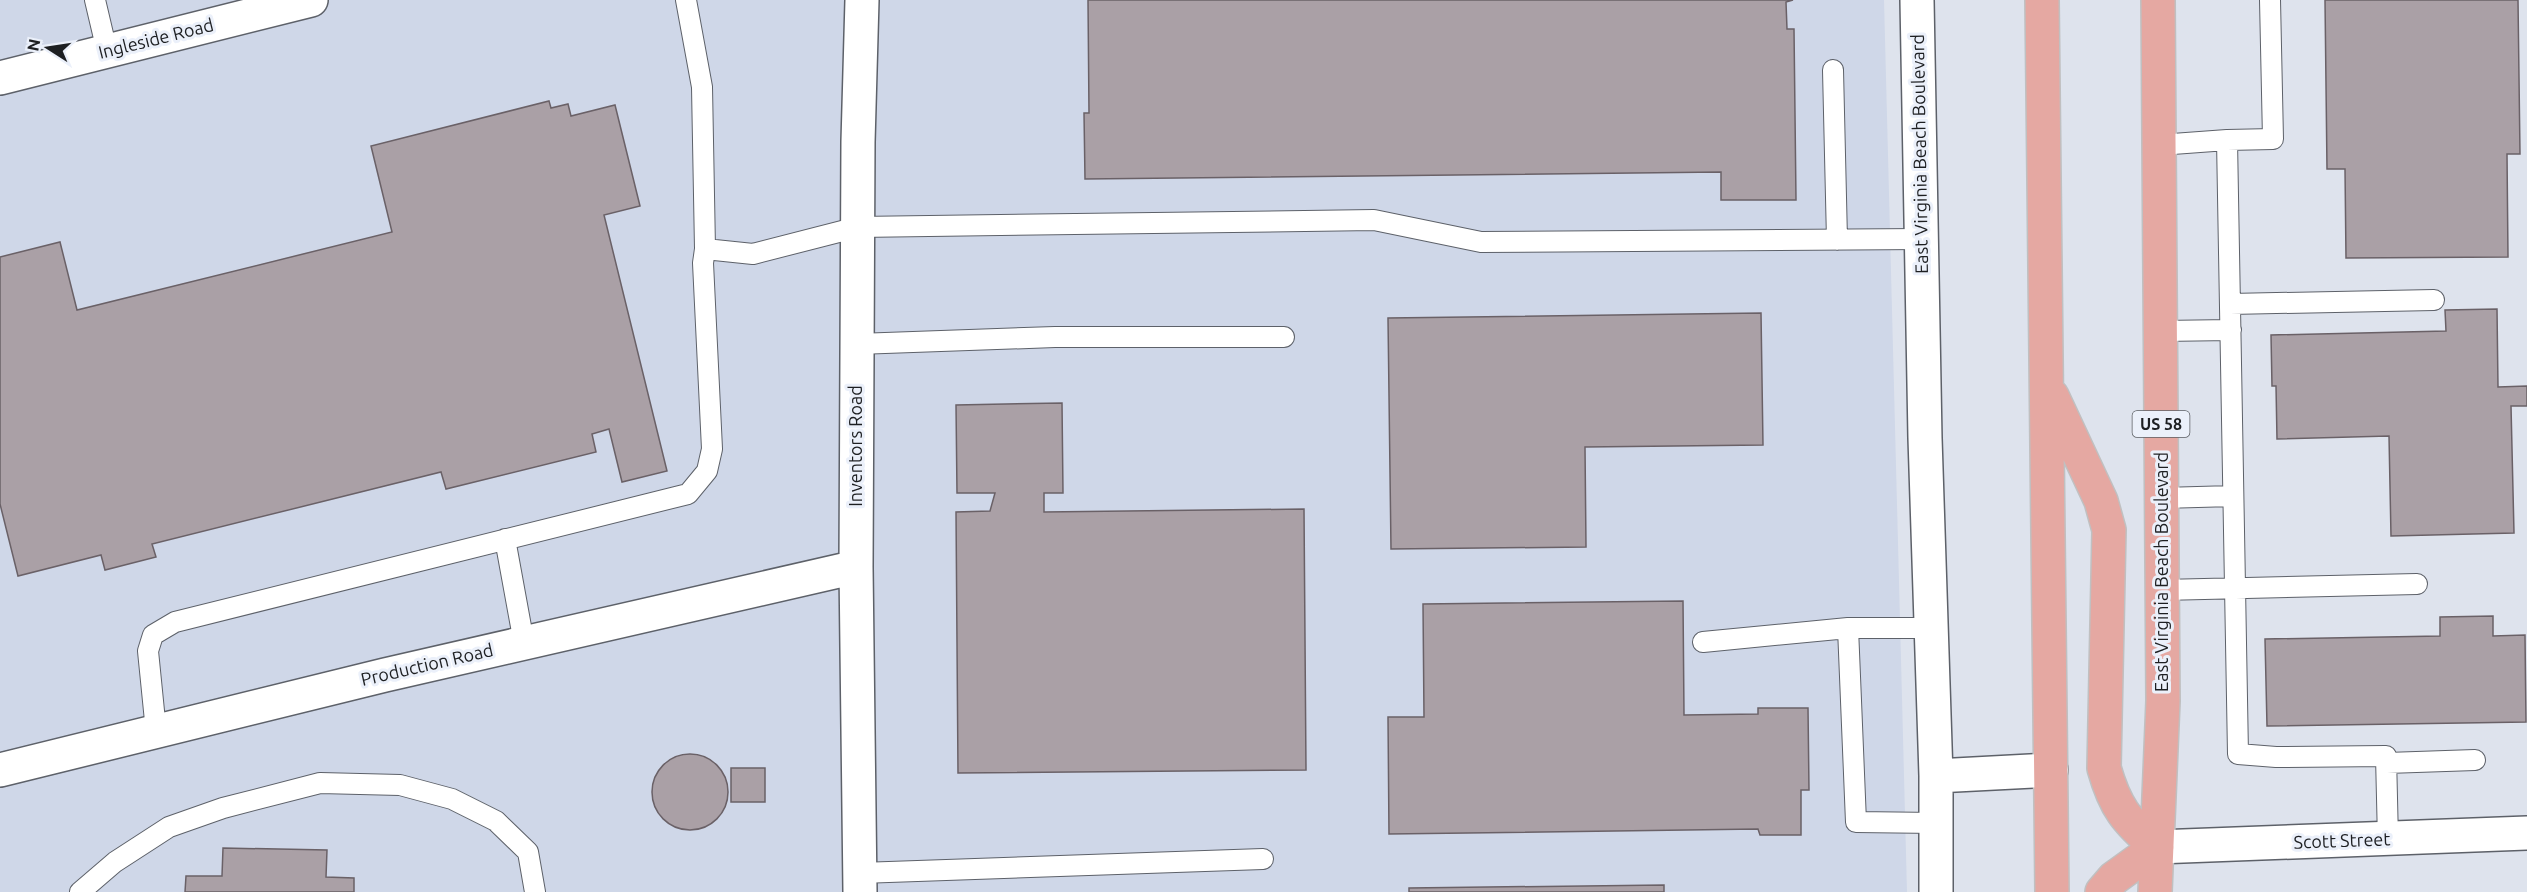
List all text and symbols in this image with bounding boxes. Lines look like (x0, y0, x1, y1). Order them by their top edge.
street label: Ingleside Road (96, 14, 216, 62)
north arrow (18, 18, 78, 78)
street label: East Virginia Beach Boulevard (1907, 34, 1931, 274)
text: N (23, 37, 43, 53)
street label: Inventors Road (845, 385, 865, 507)
road number: US 58 (2132, 411, 2190, 437)
street label: East Virginia Beach Boulevard (2151, 452, 2171, 692)
street label: Production Road (359, 639, 495, 689)
street label: Scott Street (2293, 828, 2391, 852)

